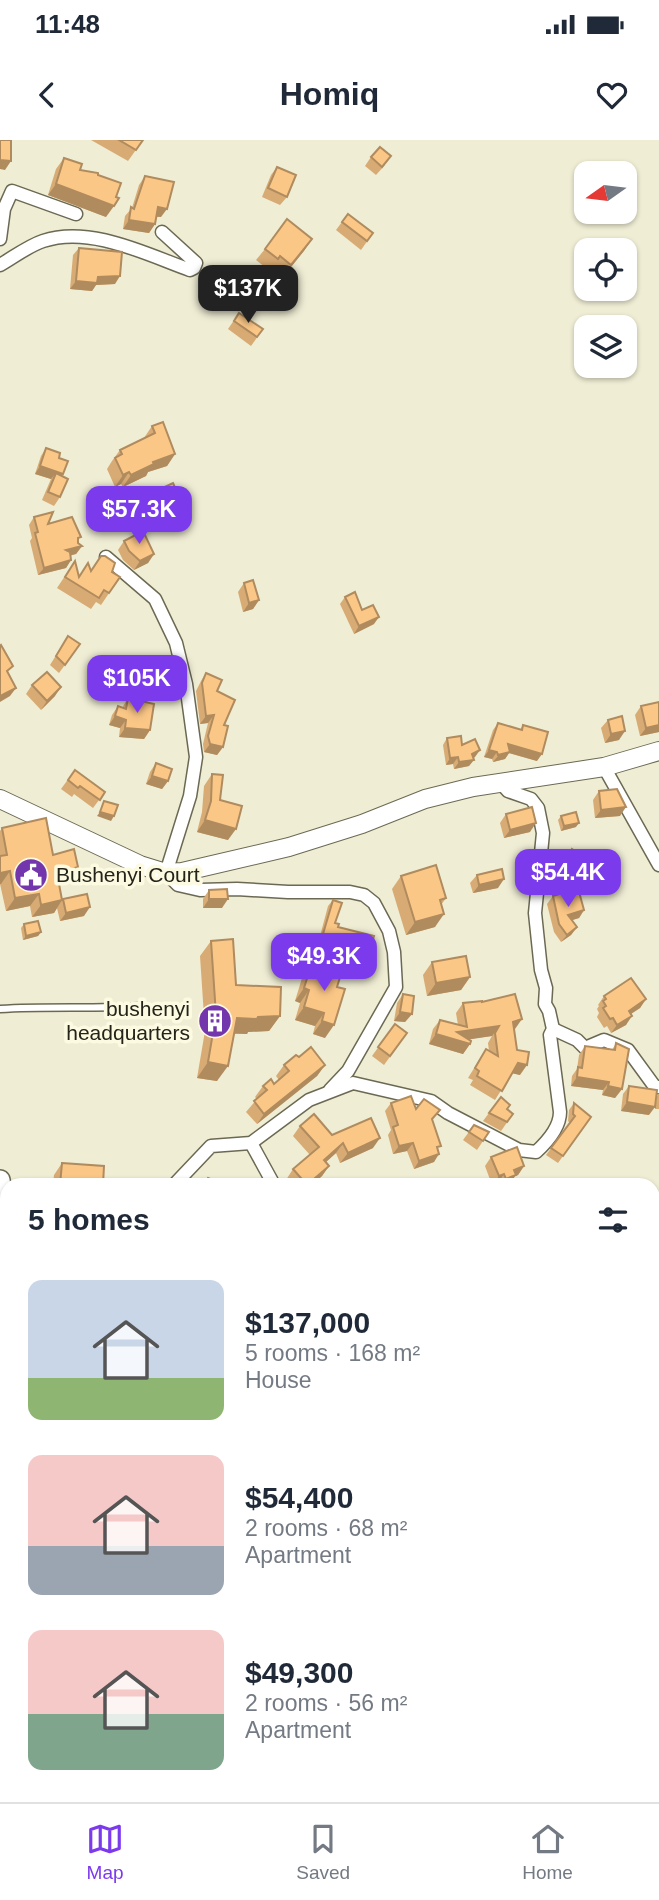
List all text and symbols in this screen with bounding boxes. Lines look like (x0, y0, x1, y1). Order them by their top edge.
text: 11:48 (35, 9, 100, 39)
icon: back (28, 76, 66, 114)
text: Homiq (280, 76, 379, 112)
icon: heart (593, 76, 631, 114)
north arrow (574, 161, 637, 224)
map controls (574, 161, 637, 378)
button: locate (574, 238, 637, 301)
pin: $137K (199, 265, 297, 325)
text: $137K (214, 275, 282, 301)
button: layers (574, 315, 637, 378)
pin: $57.3K (82, 486, 196, 546)
text: $57.3K (102, 496, 176, 522)
pin: $105K (88, 656, 186, 715)
text: $105K (103, 665, 171, 691)
pin: $54.4K (511, 850, 625, 909)
public building icon: Bushenyi Court (12, 856, 50, 894)
text: $54.4K (531, 859, 605, 885)
place label: Bushenyi Court (56, 863, 200, 886)
pin: $49.3K (267, 934, 381, 993)
text: $49.3K (287, 943, 361, 969)
place label: bushenyi headquarters (66, 997, 190, 1044)
building icon: bushenyi headquarters (196, 1002, 234, 1040)
icon: filters (594, 1201, 632, 1239)
text: 5 homes (28, 1203, 150, 1236)
text: $137,000 (245, 1306, 370, 1339)
icon: home (84, 1308, 168, 1392)
text: 5 rooms · 168 m² (245, 1340, 420, 1366)
text: House (245, 1367, 311, 1393)
text: $54,400 (245, 1481, 353, 1514)
icon: home (84, 1483, 168, 1567)
text: 2 rooms · 68 m² (245, 1515, 407, 1541)
text: Apartment (245, 1542, 351, 1568)
text: $49,300 (245, 1656, 353, 1689)
icon: home (84, 1658, 168, 1742)
text: 2 rooms · 56 m² (245, 1690, 407, 1716)
text: Apartment (245, 1717, 351, 1743)
tab: Map (86, 1820, 124, 1884)
tab: Saved (296, 1820, 350, 1884)
tab: Home (522, 1820, 573, 1884)

